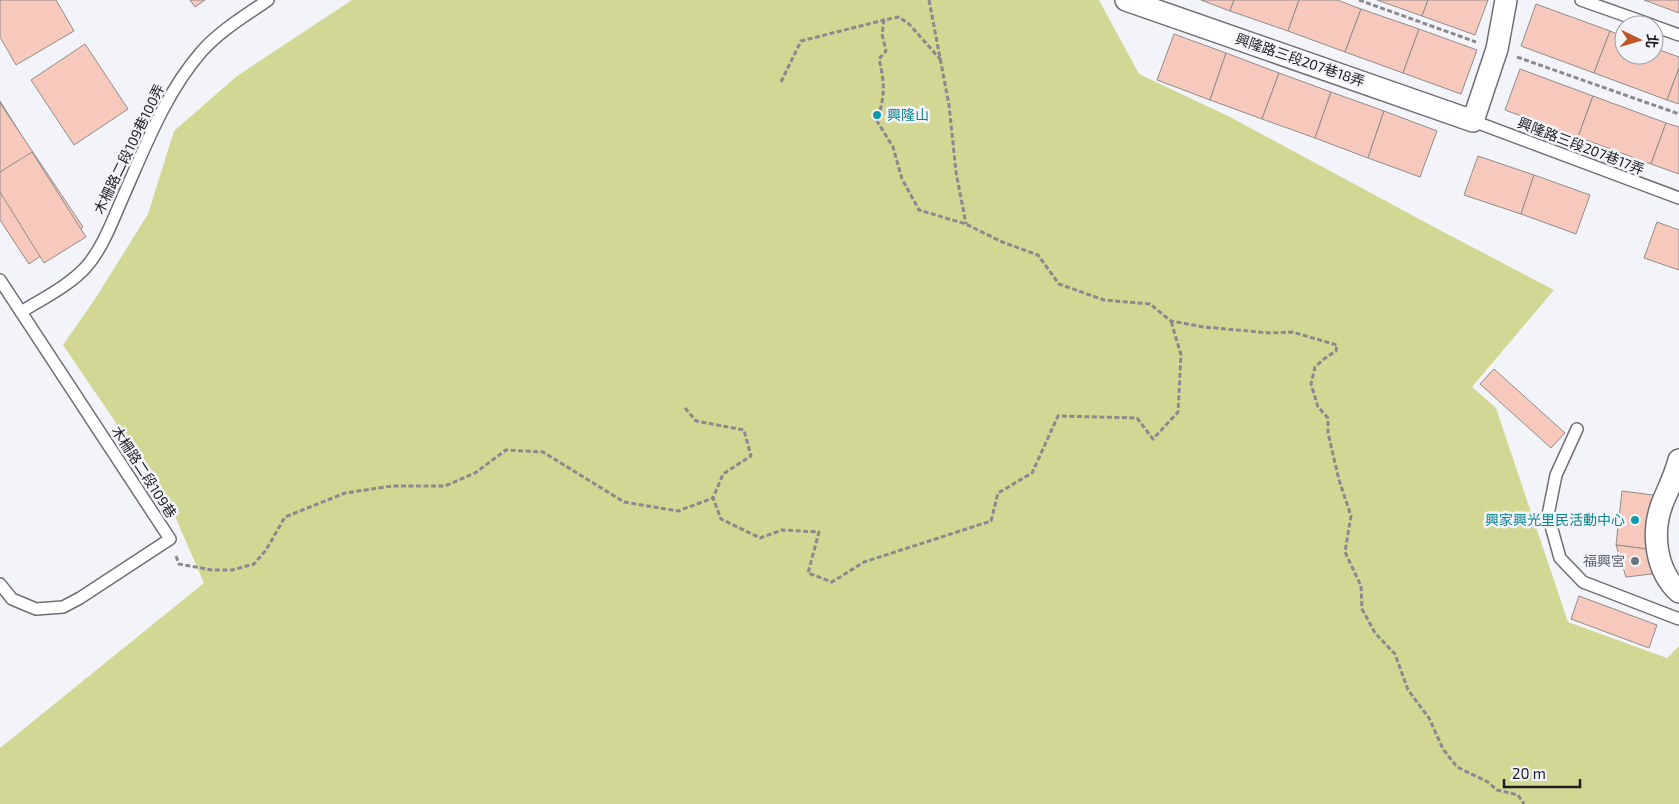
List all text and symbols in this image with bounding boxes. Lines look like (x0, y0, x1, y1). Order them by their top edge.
north arrow (1614, 15, 1664, 65)
street label: 興隆路三段207巷18弄 (1233, 29, 1367, 90)
text: 北 (1643, 33, 1662, 49)
street label: 木柵路二段109巷100弄 (90, 81, 167, 217)
place label: 興隆山 (887, 106, 929, 123)
marker: 興隆山 (871, 109, 883, 121)
street label: 興隆路三段207巷17弄 (1515, 114, 1647, 178)
street label: 木柵路二段109巷 (108, 423, 180, 521)
place label: 興家興光里民活動中心 (1485, 511, 1625, 528)
marker: 興家興光里民活動中心 (1629, 514, 1641, 526)
place label: 福興宮 (1583, 552, 1625, 569)
marker: 福興宮 (1629, 555, 1641, 567)
scale bar (1504, 756, 1580, 788)
text: 20 m (1512, 764, 1546, 782)

